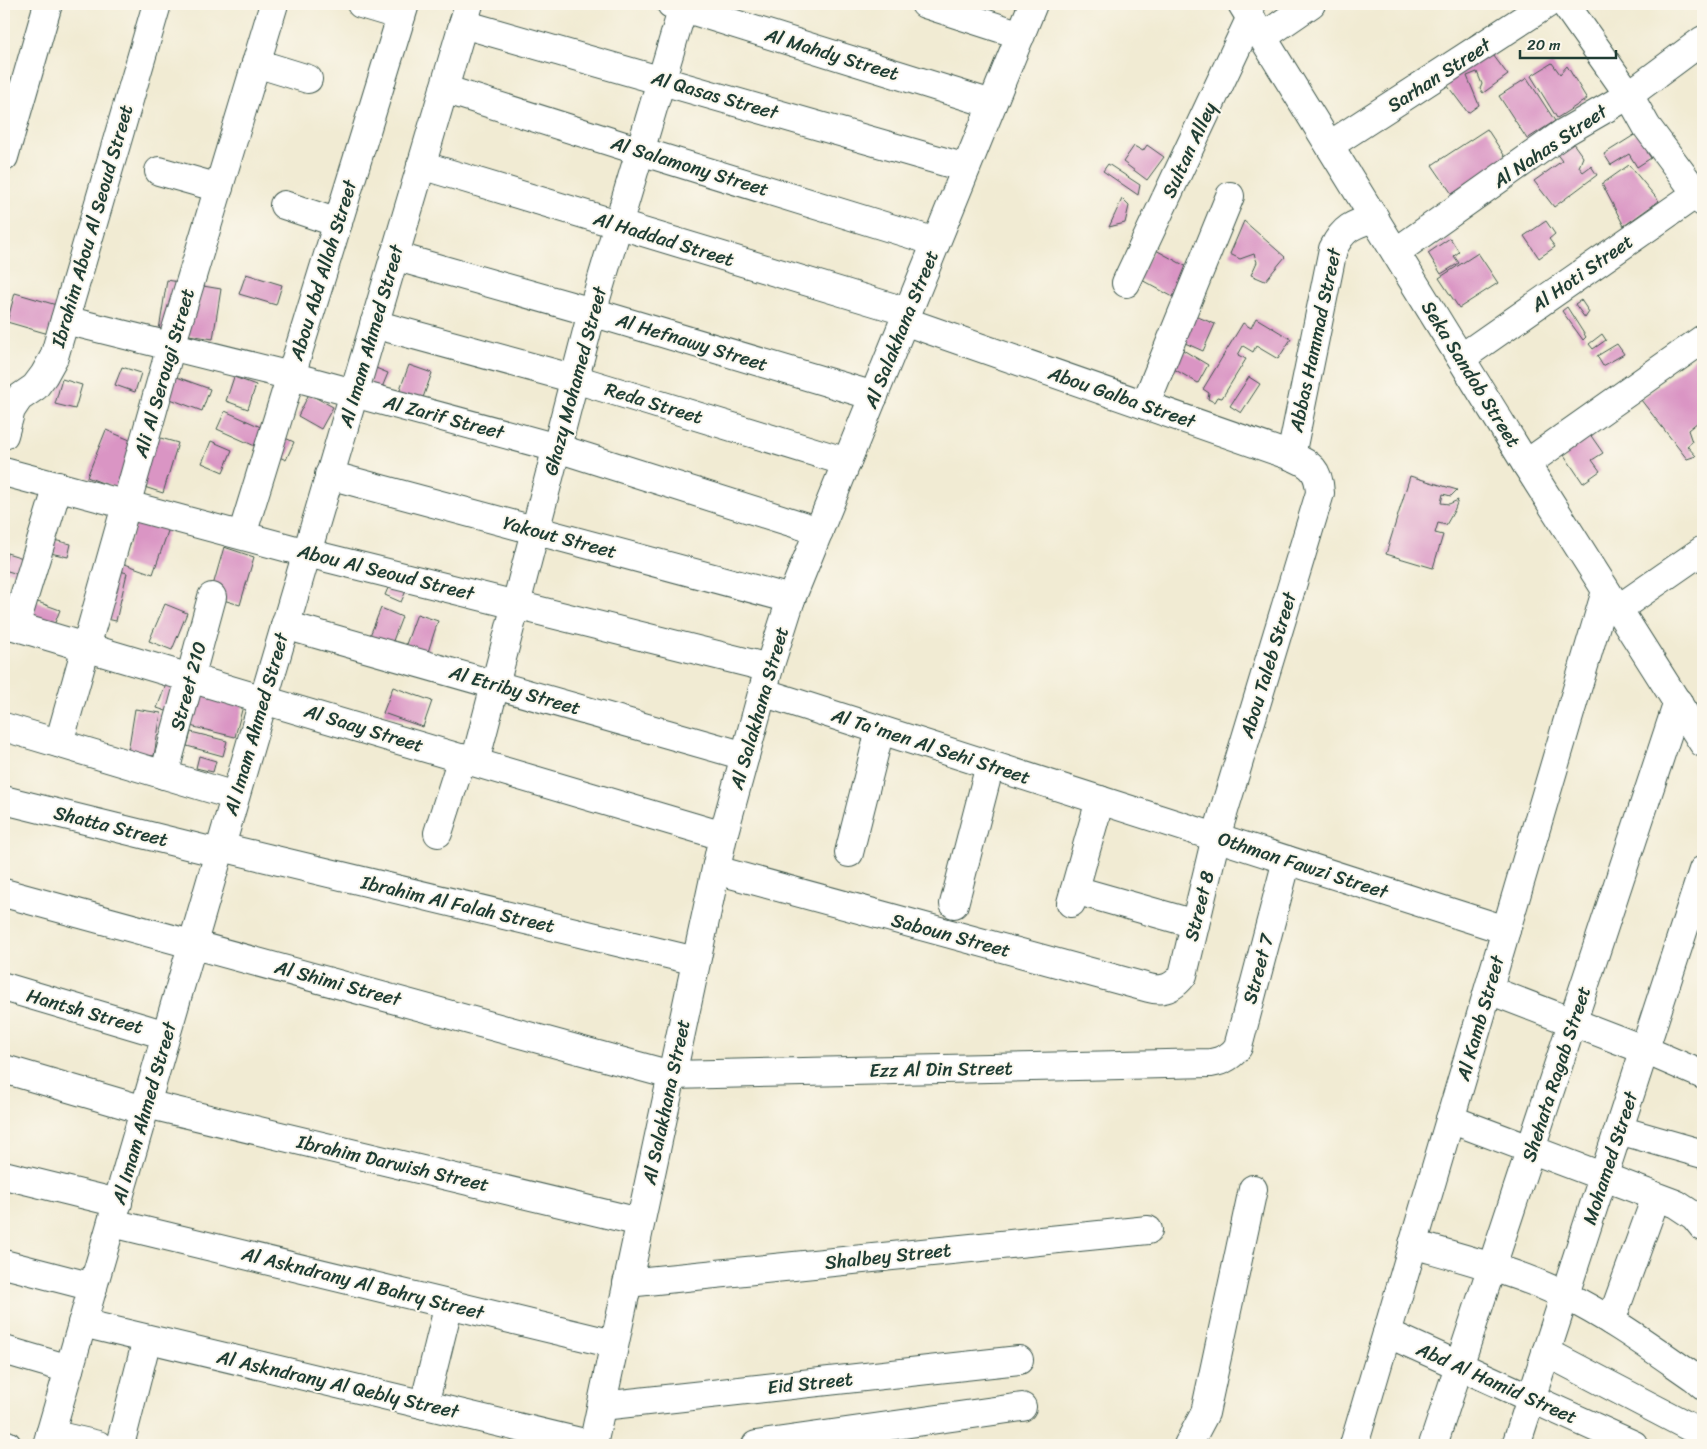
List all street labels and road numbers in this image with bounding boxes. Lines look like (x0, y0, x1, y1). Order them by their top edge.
street label: Al Mahdy Street (760, 18, 903, 90)
street label: Sarhan Street (1380, 28, 1499, 121)
street label: Al Qasas Street (647, 61, 783, 129)
street label: Al Nahas Street (1485, 95, 1615, 197)
street label: Sultan Alley (1152, 96, 1226, 204)
street label: Ibrahim Abou Al Seoud Street (41, 101, 143, 352)
street label: Al Salamony Street (606, 126, 773, 206)
street label: Abou Abd Allah Street (280, 174, 367, 365)
street label: Al Haddad Street (589, 202, 738, 276)
street label: Al Hoti Street (1523, 225, 1640, 321)
street label: Al Imam Ahmed Street (329, 240, 413, 432)
street label: Abbas Hammad Street (1279, 244, 1351, 436)
street label: Al Salakhana Street (854, 245, 948, 414)
street label: Ghazy Mohamed Street (534, 282, 616, 479)
street label: Ali Al Serougi Street (124, 284, 204, 463)
street label: Seka Sandob Street (1412, 294, 1530, 454)
street label: Al Hefnawy Street (611, 303, 772, 381)
street label: Abou Galba Street (1043, 356, 1201, 438)
street label: Reda Street (601, 372, 707, 434)
street label: Al Zarif Street (379, 385, 509, 449)
street label: Yakout Street (500, 506, 620, 568)
street label: Abou Al Seoud Street (293, 534, 479, 610)
street label: Abou Taleb Street (1230, 587, 1306, 743)
street label: Al Salakhana Street (720, 623, 798, 794)
street label: Al Imam Ahmed Street (214, 628, 298, 820)
street label: Street 210 (160, 638, 216, 734)
street label: Al Etriby Street (445, 655, 585, 724)
street label: Al Saay Street (299, 694, 428, 762)
street label: Al Ta'men Al Sehi Street (826, 698, 1035, 794)
street label: Shatta Street (50, 796, 172, 856)
street label: Othman Fawzi Street (1214, 822, 1394, 909)
street label: Ibrahim Al Falah Street (357, 865, 558, 942)
street label: Street 8 (1174, 867, 1224, 945)
street label: Saboun Street (888, 903, 1014, 967)
street label: Street 7 (1233, 929, 1283, 1008)
street label: Al Shimi Street (270, 950, 406, 1016)
street label: Al Kamb Street (1446, 950, 1514, 1085)
street label: Hantsh Street (23, 979, 147, 1043)
street label: Shehata Ragab Street (1512, 982, 1600, 1166)
street label: Al Salakhana Street (632, 1016, 700, 1189)
street label: Al Imam Ahmed Street (102, 1017, 186, 1209)
street label: Ezz Al Din Street (869, 1051, 1013, 1087)
street label: Mohamed Street (1573, 1086, 1648, 1229)
street label: Ibrahim Darwish Street (293, 1125, 492, 1201)
street label: Shalbey Street (823, 1233, 953, 1279)
street label: Al Askndrany Al Bahry Street (237, 1237, 489, 1329)
street label: Abd Al Hamid Street (1410, 1332, 1583, 1433)
street label: Al Askndrany Al Qebly Street (213, 1340, 463, 1428)
street label: Eid Street (766, 1362, 854, 1404)

